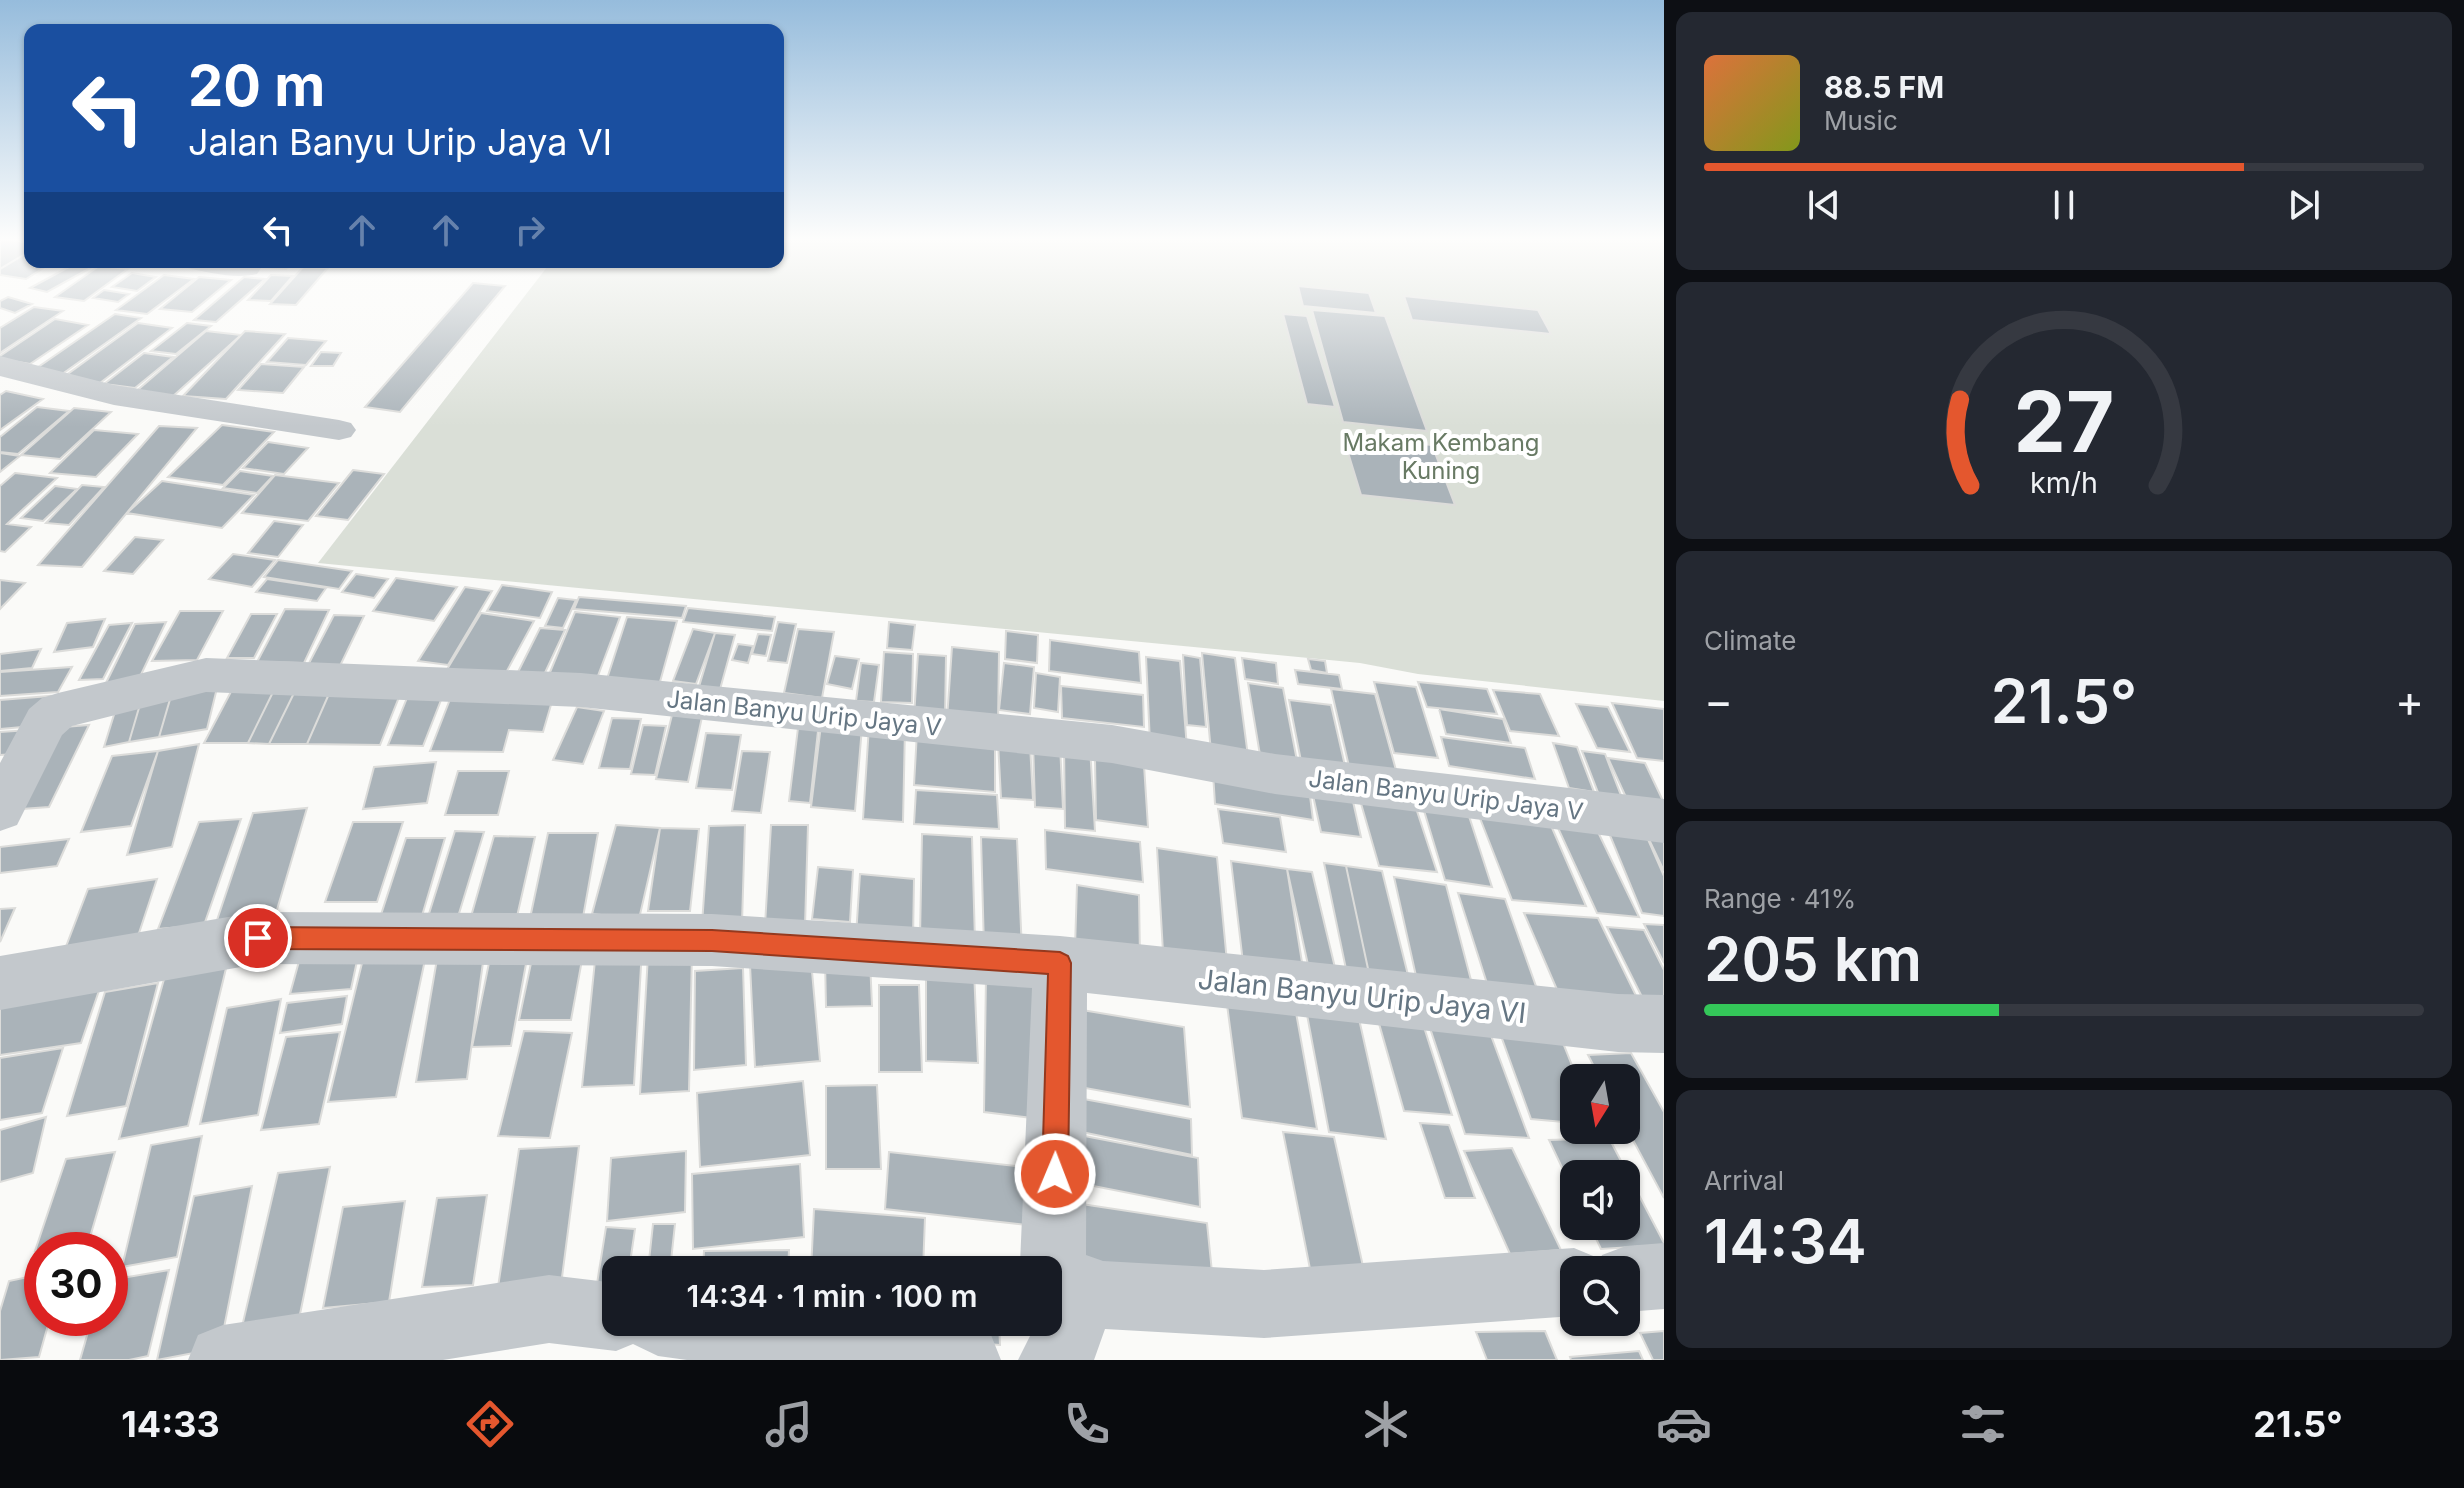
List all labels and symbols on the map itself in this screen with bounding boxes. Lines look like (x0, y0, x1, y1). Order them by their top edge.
park label: Makam Kembang Kuning (1342, 428, 1540, 485)
street label: Jalan Banyu Urip Jaya V (665, 684, 943, 742)
street label: Jalan Banyu Urip Jaya V (1307, 764, 1585, 826)
pin (224, 904, 292, 972)
street label: Jalan Banyu Urip Jaya VI (1196, 962, 1528, 1030)
north arrow (1560, 1064, 1640, 1144)
position arrow (1013, 1132, 1097, 1216)
speed limit sign: 30 (24, 1232, 128, 1336)

